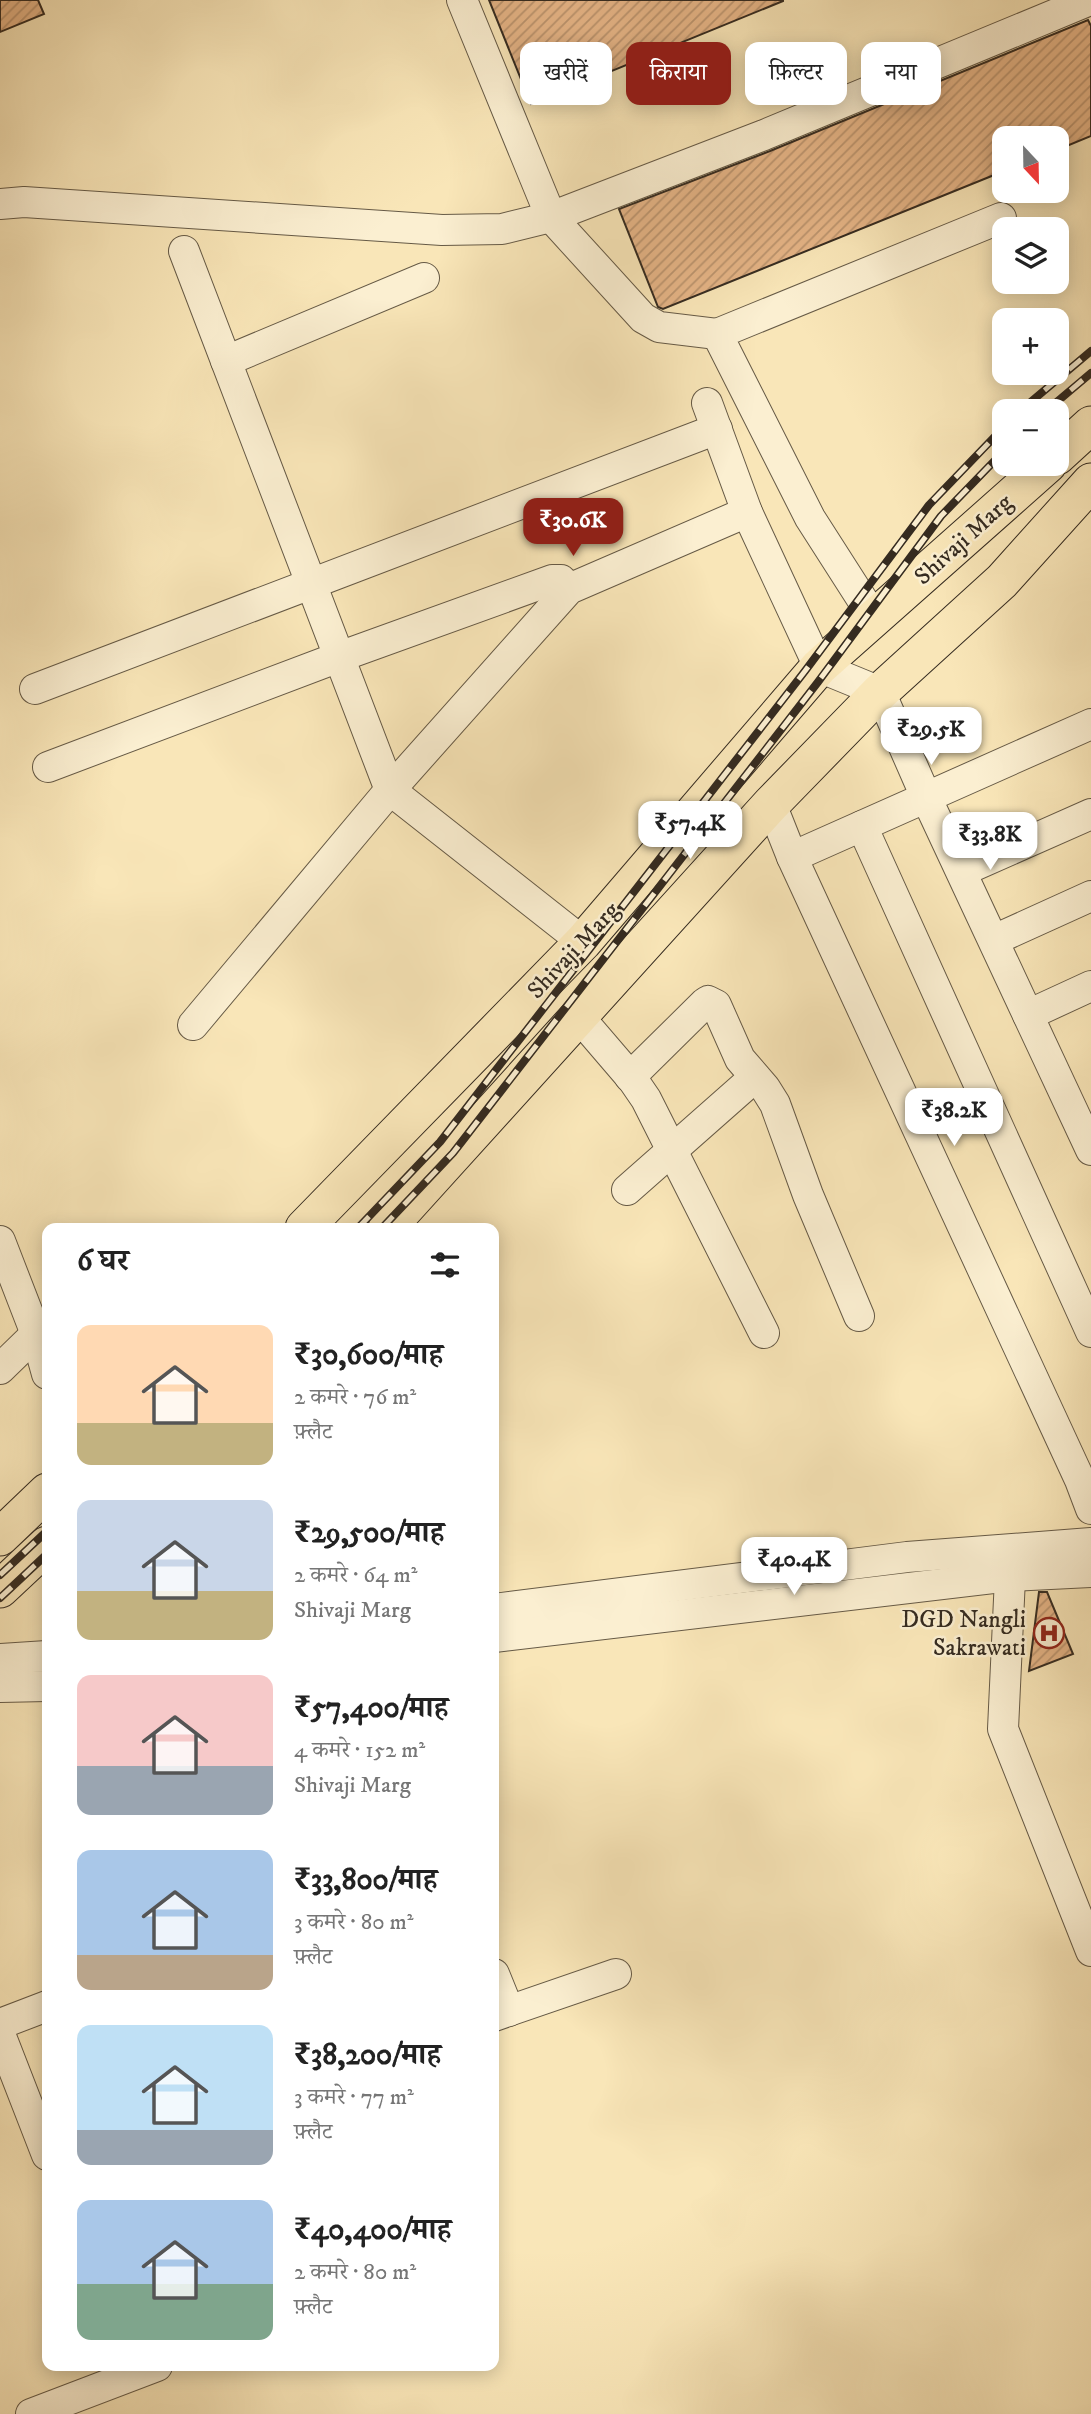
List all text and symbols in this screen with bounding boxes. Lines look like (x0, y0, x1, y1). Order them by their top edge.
chip: खरीदें (520, 42, 612, 105)
chip: किराया (626, 42, 731, 105)
chip: फ़िल्टर (745, 42, 847, 105)
chip: नया (861, 42, 941, 105)
north arrow (992, 126, 1069, 203)
map controls (992, 126, 1069, 476)
button: layers (992, 217, 1069, 294)
button: + (992, 308, 1069, 385)
button: − (992, 399, 1069, 476)
street label: Shivaji Marg (908, 488, 1019, 592)
pin: ₹30.6K (516, 498, 630, 558)
text: ₹30.6K (539, 506, 607, 535)
pin: ₹29.5K (874, 708, 988, 767)
text: ₹29.5K (897, 715, 965, 744)
pin: ₹57.4K (633, 802, 747, 861)
text: ₹57.4K (654, 809, 726, 838)
pin: ₹33.8K (933, 812, 1047, 872)
text: ₹33.8K (958, 820, 1022, 849)
street label: Shivaji Marg (521, 896, 626, 1005)
pin: ₹38.2K (897, 1088, 1011, 1148)
text: ₹38.2K (921, 1096, 987, 1125)
text: 6 घर (77, 1243, 129, 1280)
icon: filters (426, 1246, 464, 1284)
text: ₹30,600/माह (294, 1337, 443, 1374)
icon: home (133, 1353, 217, 1437)
text: 2 कमरे · 76 m² (294, 1383, 416, 1412)
text: फ़्लैट (294, 1418, 332, 1447)
text: ₹29,500/माह (294, 1515, 444, 1552)
icon: home (133, 1528, 217, 1612)
pin: ₹40.4K (737, 1538, 851, 1597)
text: ₹40.4K (757, 1545, 831, 1574)
text: 2 कमरे · 64 m² (294, 1561, 418, 1590)
text: Shivaji Marg (294, 1596, 411, 1625)
place label: DGD Nangli Sakrawati (901, 1605, 1026, 1663)
hospital icon: DGD Nangli Sakrawati (1032, 1616, 1066, 1650)
text: ₹57,400/माह (294, 1690, 448, 1727)
icon: home (133, 1703, 217, 1787)
text: 4 कमरे · 152 m² (294, 1736, 425, 1765)
text: Shivaji Marg (294, 1771, 411, 1800)
text: ₹33,800/माह (294, 1862, 437, 1899)
icon: home (133, 1878, 217, 1962)
text: 3 कमरे · 80 m² (294, 1908, 414, 1937)
text: फ़्लैट (294, 1943, 332, 1972)
text: ₹38,200/माह (294, 2037, 441, 2074)
icon: home (133, 2053, 217, 2137)
text: 3 कमरे · 77 m² (294, 2083, 414, 2112)
text: फ़्लैट (294, 2118, 332, 2147)
text: ₹40,400/माह (294, 2212, 451, 2249)
icon: home (133, 2228, 217, 2312)
text: 2 कमरे · 80 m² (294, 2258, 416, 2287)
text: फ़्लैट (294, 2293, 332, 2322)

